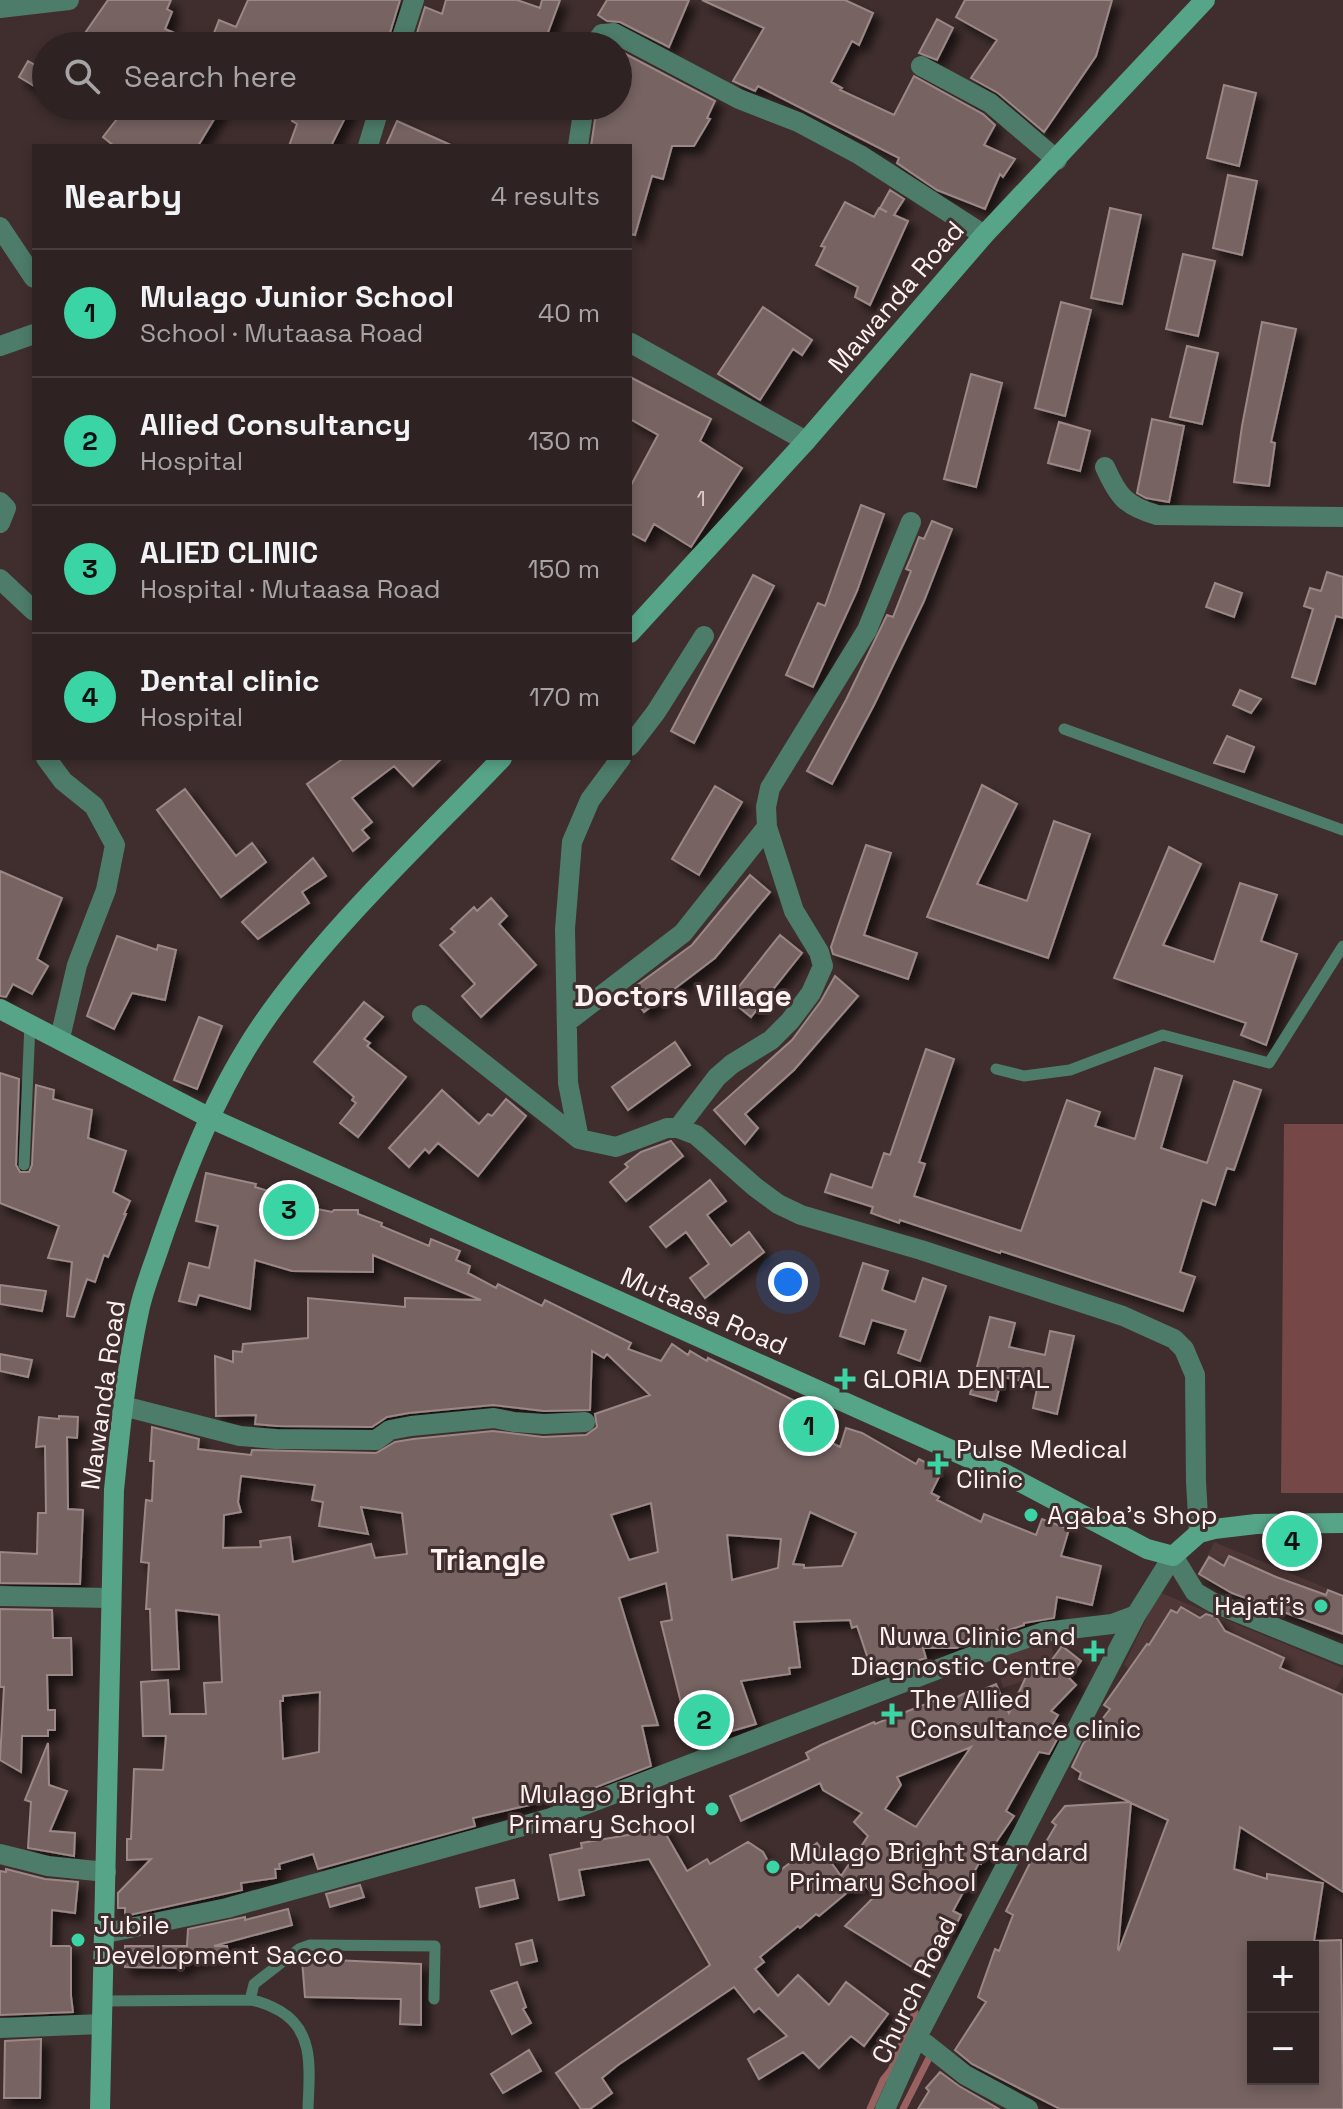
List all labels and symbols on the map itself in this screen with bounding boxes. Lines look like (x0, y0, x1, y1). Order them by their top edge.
street label: Mawanda Road (821, 214, 971, 380)
house number: 1 (696, 484, 706, 512)
district label: Doctors Village (574, 976, 792, 1015)
pin: 3 (263, 1180, 315, 1240)
street label: Mutaasa Road (615, 1259, 793, 1363)
your location (768, 1262, 808, 1302)
street label: Mawanda Road (73, 1298, 133, 1492)
place label: GLORIA DENTAL (863, 1362, 1050, 1396)
marker: GLORIA DENTAL (834, 1368, 856, 1390)
pin: 1 (783, 1396, 835, 1456)
place label: Pulse Medical Clinic (956, 1432, 1128, 1496)
marker: Pulse Medical Clinic (927, 1453, 949, 1475)
place label: Agaba's Shop (1047, 1498, 1218, 1532)
marker: Agaba's Shop (1022, 1506, 1040, 1524)
pin: 4 (1266, 1511, 1318, 1571)
district label: Triangle (430, 1540, 546, 1579)
place label: Hajati's (1214, 1589, 1305, 1623)
marker: Hajati's (1312, 1597, 1330, 1615)
place label: Nuwa Clinic and Diagnostic Centre (851, 1619, 1076, 1683)
marker: Nuwa Clinic and Diagnostic Centre (1083, 1640, 1105, 1662)
place label: The Allied Consultance clinic (910, 1682, 1141, 1746)
pin: 2 (678, 1690, 730, 1750)
marker: The Allied Consultance clinic (881, 1703, 903, 1725)
place label: Mulago Bright Primary School (509, 1777, 696, 1841)
marker: Mulago Bright Primary School (703, 1800, 721, 1818)
place label: Mulago Bright Standard Primary School (789, 1835, 1089, 1899)
marker: Mulago Bright Standard Primary School (764, 1858, 782, 1876)
place label: Jubile Development Sacco (94, 1908, 344, 1972)
street label: Church Road (864, 1911, 964, 2069)
marker: Jubile Development Sacco (69, 1931, 87, 1949)

